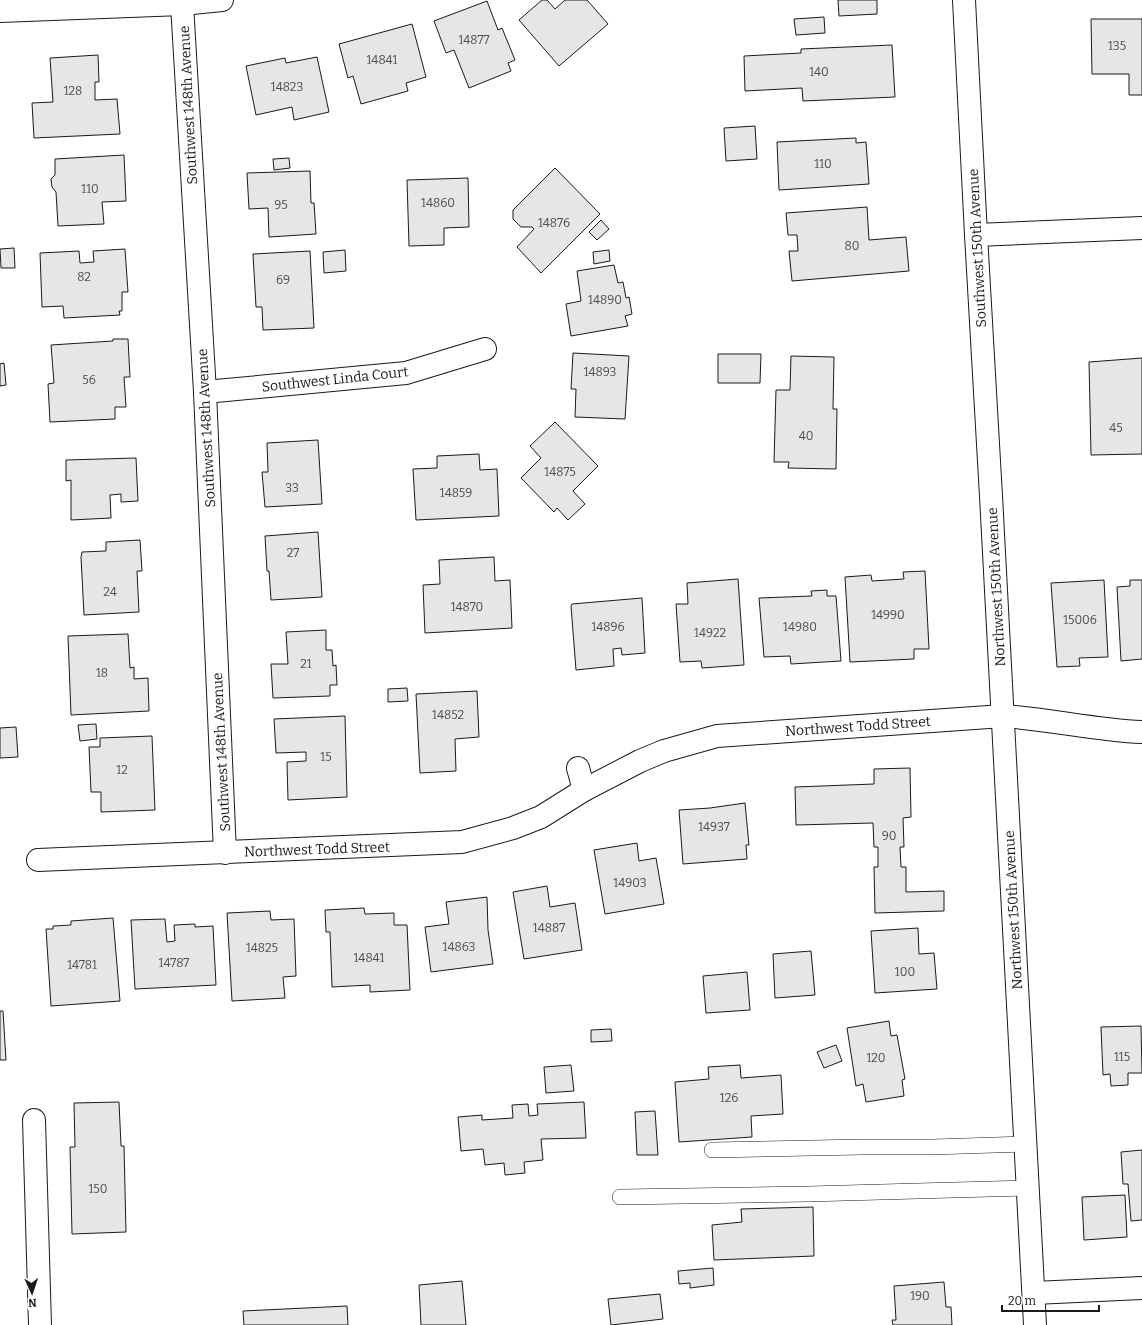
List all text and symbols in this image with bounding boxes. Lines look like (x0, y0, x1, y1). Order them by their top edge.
street label: Southwest 148th Avenue (176, 25, 201, 185)
house number: 14877 (458, 33, 490, 47)
house number: 135 (1108, 39, 1126, 53)
house number: 14841 (367, 53, 398, 67)
house number: 140 (809, 65, 829, 79)
house number: 14823 (271, 80, 303, 94)
house number: 128 (64, 84, 82, 98)
house number: 110 (814, 157, 832, 171)
street label: Southwest 150th Avenue (965, 168, 990, 328)
house number: 110 (81, 182, 99, 196)
house number: 14860 (421, 196, 455, 210)
house number: 95 (274, 198, 288, 212)
house number: 14876 (538, 216, 570, 230)
house number: 80 (845, 239, 859, 253)
house number: 82 (77, 270, 91, 284)
house number: 69 (276, 273, 290, 287)
house number: 14890 (588, 293, 622, 307)
street label: Southwest 148th Avenue (194, 348, 219, 508)
street label: Southwest Linda Court (261, 363, 409, 396)
house number: 14893 (584, 365, 617, 379)
house number: 56 (82, 373, 96, 387)
house number: 45 (1109, 421, 1123, 435)
house number: 40 (799, 429, 813, 443)
house number: 14875 (544, 465, 576, 479)
house number: 33 (285, 481, 299, 495)
house number: 14859 (440, 486, 472, 500)
street label: Northwest 150th Avenue (984, 507, 1009, 667)
house number: 27 (287, 546, 299, 560)
house number: 24 (103, 585, 117, 599)
house number: 14870 (451, 600, 483, 614)
house number: 14990 (871, 608, 905, 622)
house number: 15006 (1063, 613, 1097, 627)
house number: 14896 (591, 620, 625, 634)
house number: 14980 (783, 620, 817, 634)
house number: 14922 (694, 626, 726, 640)
house number: 21 (300, 657, 312, 671)
house number: 18 (96, 666, 108, 680)
street label: Southwest 148th Avenue (209, 672, 234, 832)
house number: 14852 (432, 708, 464, 722)
street label: Northwest Todd Street (785, 713, 931, 740)
house number: 15 (320, 750, 332, 764)
house number: 12 (116, 763, 128, 777)
house number: 14937 (698, 820, 730, 834)
house number: 90 (882, 829, 896, 843)
street label: Northwest 150th Avenue (1001, 830, 1026, 990)
street label: Northwest Todd Street (244, 838, 390, 861)
house number: 14903 (613, 876, 647, 890)
house number: 14887 (533, 921, 565, 935)
house number: 14863 (443, 940, 476, 954)
house number: 14825 (246, 941, 278, 955)
house number: 14841 (354, 951, 385, 965)
house number: 14787 (159, 956, 189, 970)
house number: 14781 (67, 958, 97, 972)
house number: 100 (895, 965, 915, 979)
house number: 115 (1114, 1050, 1130, 1064)
house number: 120 (866, 1051, 886, 1065)
house number: 126 (720, 1091, 738, 1105)
house number: 150 (89, 1182, 107, 1196)
north arrow (12, 1273, 52, 1313)
scale bar (1002, 1287, 1099, 1313)
house number: 190 (910, 1289, 930, 1303)
text: 20 m (1008, 1294, 1037, 1308)
text: N (27, 1296, 37, 1309)

